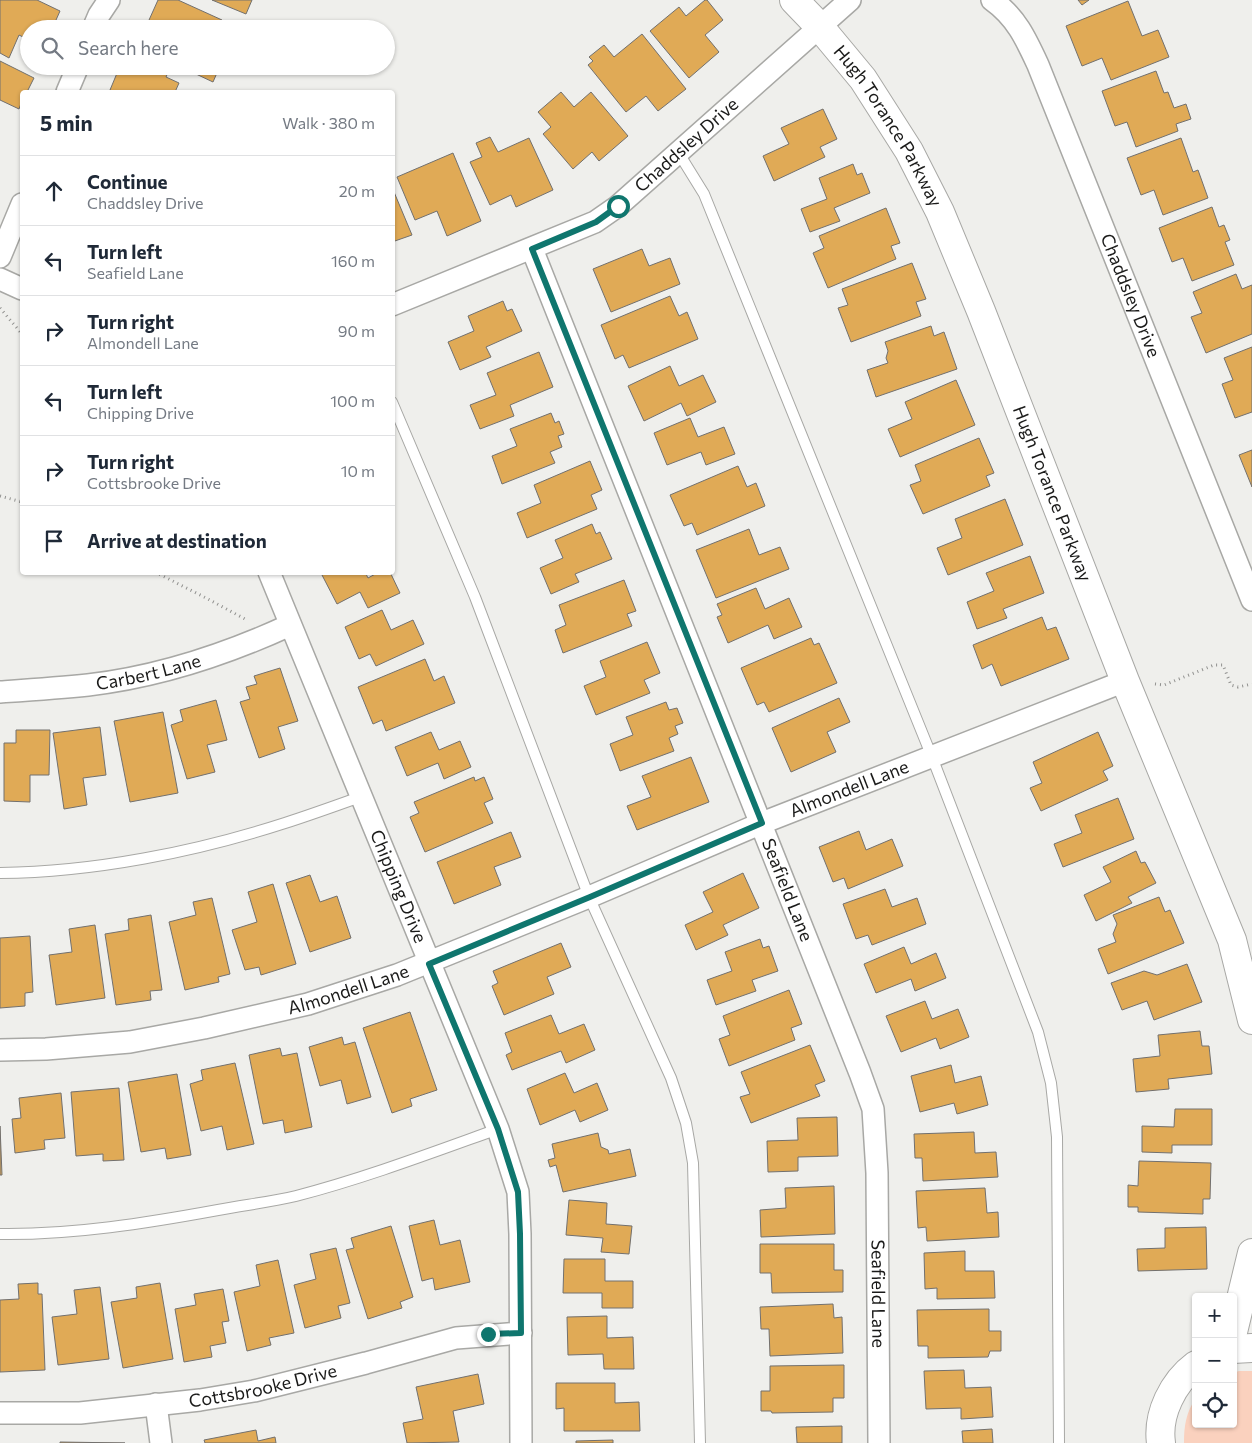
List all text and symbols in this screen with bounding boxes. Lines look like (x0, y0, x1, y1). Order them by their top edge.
search box (20, 20, 395, 75)
icon: search (38, 34, 66, 62)
text: Search here (78, 36, 178, 59)
street label: Hugh Torance Parkway (829, 40, 947, 210)
street label: Chaddsley Drive (629, 93, 742, 196)
text: 5 min (40, 110, 93, 135)
text: Walk · 380 m (282, 113, 375, 132)
text: Continue (87, 170, 167, 193)
icon: ahead (40, 177, 68, 205)
text: 20 m (339, 181, 375, 200)
text: Chaddsley Drive (87, 193, 204, 212)
route start (607, 195, 630, 218)
street label: Chaddsley Drive (1097, 230, 1166, 360)
text: Turn left (87, 240, 162, 263)
icon: left (40, 247, 68, 275)
text: 160 m (331, 251, 375, 270)
text: Seafield Lane (87, 263, 184, 282)
text: Turn right (87, 310, 174, 333)
icon: right (40, 317, 68, 345)
text: 90 m (338, 321, 375, 340)
text: Almondell Lane (87, 333, 199, 352)
text: Turn left (87, 380, 162, 403)
icon: left (40, 387, 68, 415)
text: 100 m (330, 391, 375, 410)
street label: Hugh Torance Parkway (1009, 402, 1097, 584)
text: Chipping Drive (87, 403, 194, 422)
text: Turn right (87, 450, 174, 473)
icon: right (40, 457, 68, 485)
text: 10 m (341, 461, 375, 480)
text: Cottsbrooke Drive (87, 473, 221, 492)
icon: arrive (40, 527, 68, 555)
text: Arrive at destination (87, 529, 267, 552)
street label: Carbert Lane (95, 649, 203, 694)
street label: Almondell Lane (786, 755, 911, 821)
street label: Chipping Drive (366, 826, 432, 946)
street label: Seafield Lane (758, 835, 818, 944)
street label: Almondell Lane (286, 959, 412, 1018)
street label: Seafield Lane (867, 1239, 890, 1348)
map controls (1192, 1293, 1237, 1428)
button: + (1192, 1293, 1237, 1338)
route end (477, 1323, 500, 1346)
button: − (1192, 1338, 1237, 1383)
street label: Cottsbrooke Drive (188, 1359, 339, 1411)
button: locate (1192, 1383, 1237, 1428)

